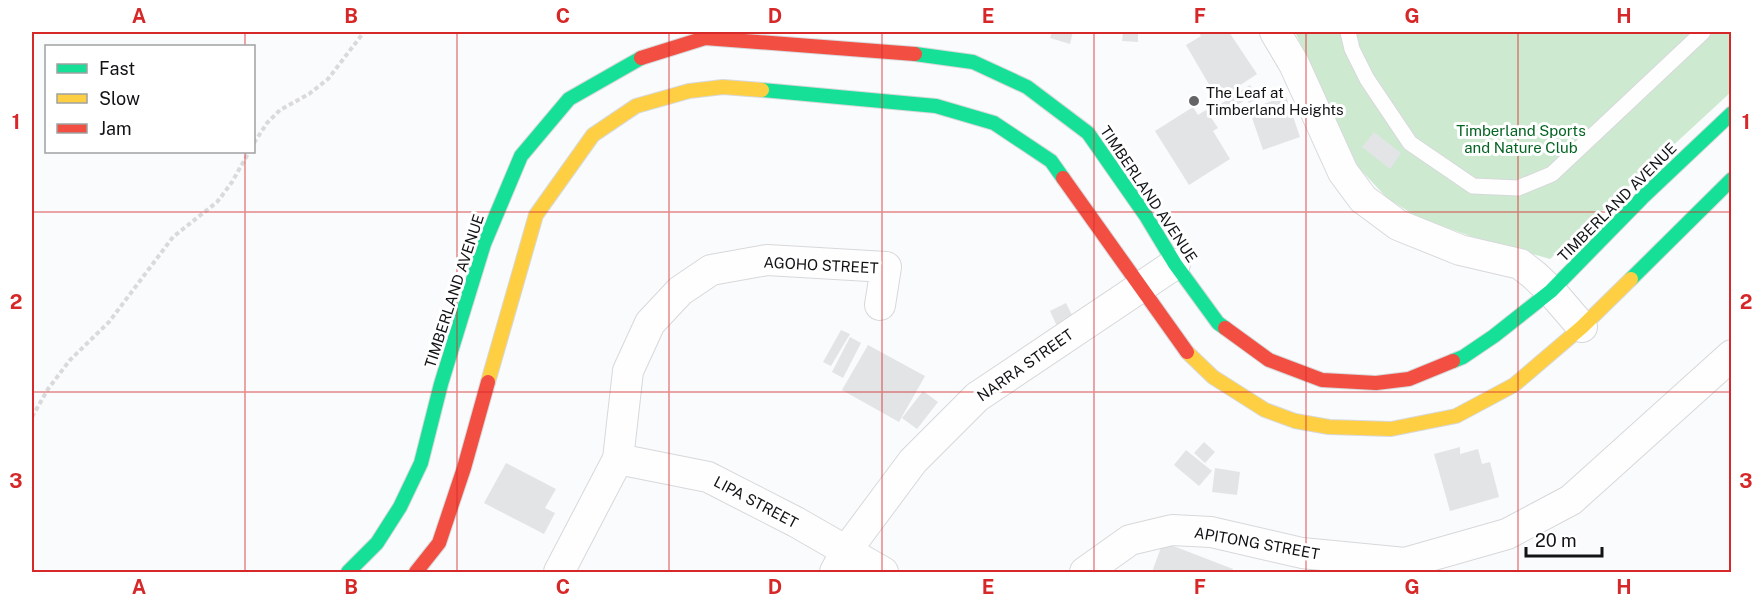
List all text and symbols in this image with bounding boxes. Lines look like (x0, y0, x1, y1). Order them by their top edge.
text: A (132, 4, 146, 28)
text: B (344, 4, 358, 28)
text: C (556, 4, 570, 28)
text: D (768, 4, 782, 28)
text: E (982, 4, 994, 28)
text: F (1194, 4, 1206, 28)
text: G (1404, 4, 1420, 28)
text: H (1616, 4, 1632, 28)
legend (45, 45, 255, 153)
text: Fast (99, 58, 135, 79)
place label: The Leaf at Timberland Heights (1206, 84, 1344, 118)
text: Slow (99, 88, 140, 109)
marker: The Leaf at Timberland Heights (1187, 94, 1201, 108)
text: 1 (12, 110, 20, 134)
text: 1 (1742, 110, 1750, 134)
text: Jam (99, 118, 132, 139)
park label: Timberland Sports and Nature Club (1456, 122, 1586, 156)
street label: TIMBERLAND AVENUE (1097, 123, 1201, 265)
street label: TIMBERLAND AVENUE (1554, 139, 1680, 265)
street label: TIMBERLAND AVENUE (421, 212, 487, 370)
street label: AGOHO STREET (763, 254, 879, 277)
text: 2 (10, 290, 22, 314)
text: 2 (1740, 290, 1752, 314)
street label: NARRA STREET (974, 325, 1076, 404)
text: 3 (9, 469, 23, 493)
text: 3 (1739, 469, 1753, 493)
street label: LIPA STREET (711, 473, 801, 531)
scale bar (1526, 520, 1602, 558)
street label: APITONG STREET (1193, 524, 1321, 562)
text: 20 m (1535, 530, 1577, 551)
text: A (132, 575, 146, 599)
text: B (344, 575, 358, 599)
text: C (556, 575, 570, 599)
text: D (768, 575, 782, 599)
text: E (982, 575, 994, 599)
text: F (1194, 575, 1206, 599)
text: G (1404, 575, 1420, 599)
text: H (1616, 575, 1632, 599)

